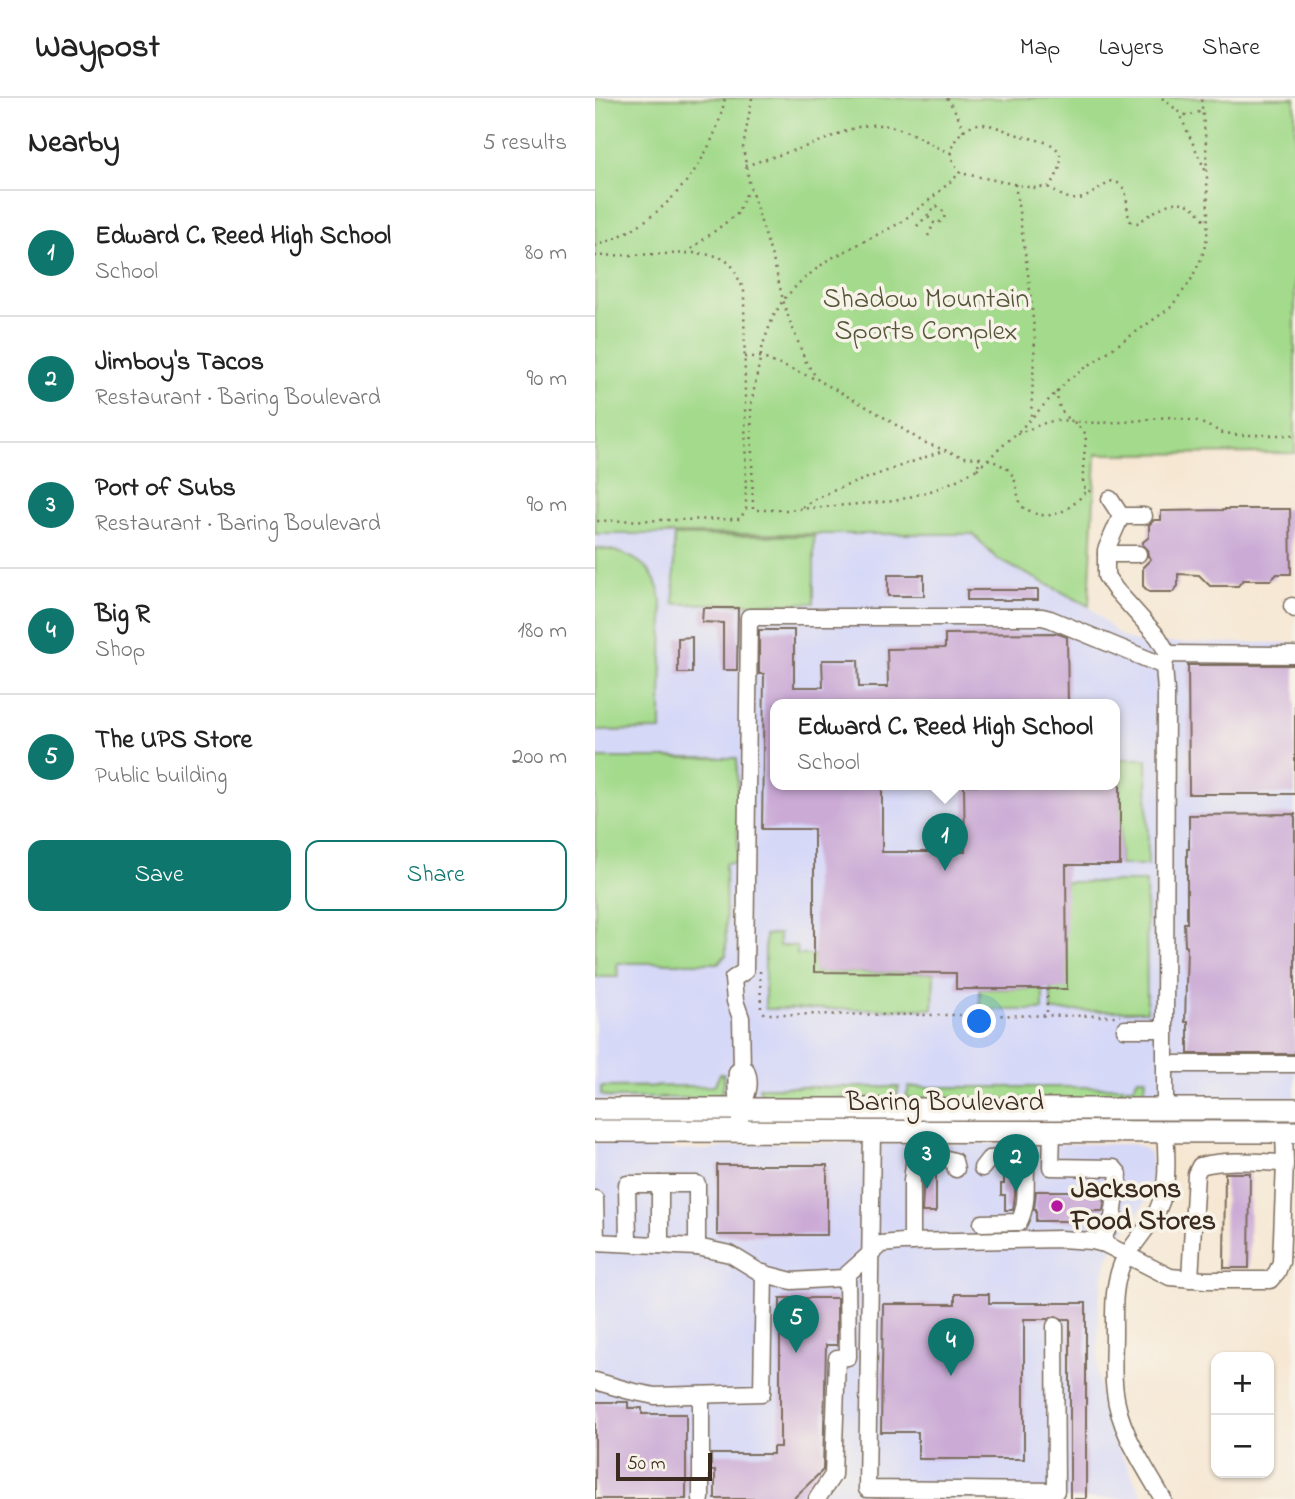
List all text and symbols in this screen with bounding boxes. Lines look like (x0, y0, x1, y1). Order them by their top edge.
text: Waypost (35, 24, 160, 72)
text: Map (1020, 31, 1060, 66)
text: Layers (1098, 31, 1164, 66)
text: Share (1202, 31, 1260, 66)
text: Nearby (28, 122, 120, 166)
text: 5 results (483, 127, 567, 160)
text: Edward C. Reed High School (95, 218, 391, 256)
text: 1 (47, 237, 55, 270)
text: 80 m (525, 237, 567, 270)
text: School (95, 256, 158, 289)
park label: Shadow Mountain Sports Complex (823, 280, 1029, 353)
text: Jimboy's Tacos (95, 344, 264, 382)
text: 2 (45, 363, 57, 396)
text: 90 m (527, 363, 567, 396)
text: Restaurant · Baring Boulevard (95, 382, 381, 415)
text: Port of Subs (95, 470, 236, 508)
text: 3 (46, 489, 56, 522)
text: 90 m (527, 489, 567, 522)
text: Restaurant · Baring Boulevard (95, 508, 381, 541)
text: Big R (95, 596, 150, 634)
text: 4 (46, 615, 56, 648)
text: 180 m (518, 615, 567, 648)
text: Shop (95, 634, 145, 667)
popup (770, 699, 1120, 790)
text: Edward C. Reed High School (797, 709, 1093, 747)
text: The UPS Store (95, 722, 252, 760)
text: 5 (44, 741, 58, 774)
text: 200 m (512, 741, 567, 774)
text: School (797, 747, 860, 780)
text: Public building (95, 760, 227, 793)
pin: 1 (922, 813, 968, 871)
button: Save (28, 840, 291, 911)
button: Share (305, 840, 567, 911)
your location (962, 1004, 996, 1038)
street label: Baring Boulevard (845, 1083, 1044, 1124)
pin: 3 (904, 1131, 950, 1189)
pin: 2 (993, 1134, 1039, 1192)
place label: Jacksons Food Stores (1069, 1170, 1216, 1243)
marker: Jacksons Food Stores (1049, 1198, 1065, 1214)
pin: 5 (773, 1295, 819, 1353)
pin: 4 (928, 1318, 974, 1376)
map controls (1211, 1352, 1274, 1478)
button: + (1211, 1352, 1274, 1415)
button: − (1211, 1415, 1274, 1478)
scale bar (616, 1450, 712, 1482)
text: 50 m (627, 1451, 666, 1478)

